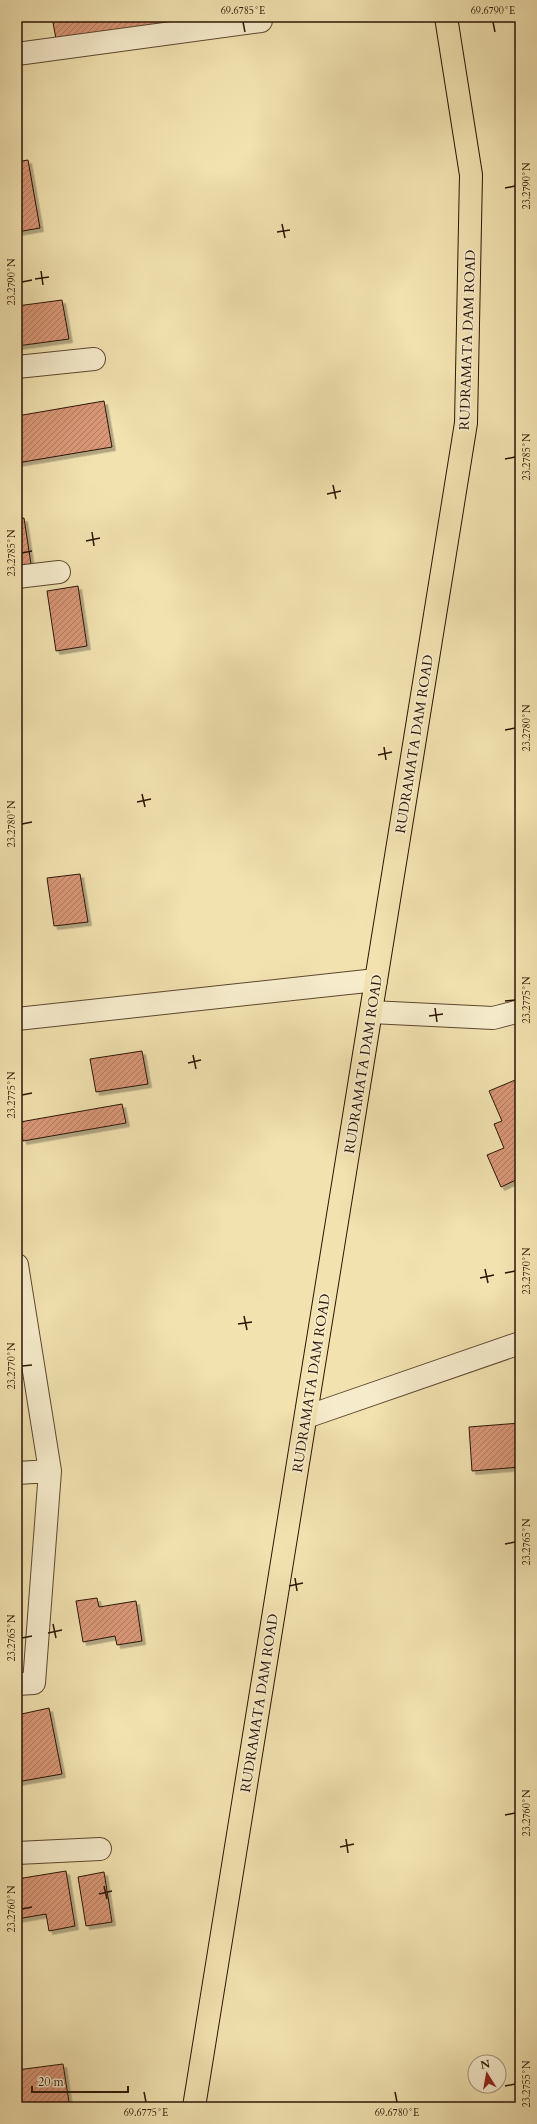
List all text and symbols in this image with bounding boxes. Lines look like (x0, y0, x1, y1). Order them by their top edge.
text: 69.6785°E (221, 4, 265, 18)
text: 69.6790°E (471, 4, 515, 18)
text: 23.2790°N (520, 162, 534, 209)
street label: RUDRAMATA DAM ROAD (455, 249, 480, 431)
text: 23.2790°N (5, 258, 19, 305)
text: 23.2785°N (520, 433, 534, 480)
text: 23.2785°N (5, 529, 19, 576)
street label: RUDRAMATA DAM ROAD (391, 653, 438, 835)
text: 23.2780°N (520, 704, 534, 751)
text: 23.2780°N (5, 800, 19, 847)
street label: RUDRAMATA DAM ROAD (340, 973, 387, 1155)
text: 23.2775°N (520, 976, 534, 1023)
text: 23.2775°N (5, 1071, 19, 1118)
text: 23.2770°N (520, 1247, 534, 1294)
street label: RUDRAMATA DAM ROAD (288, 1292, 335, 1474)
text: 23.2770°N (5, 1342, 19, 1389)
text: 23.2765°N (520, 1518, 534, 1565)
street label: RUDRAMATA DAM ROAD (236, 1612, 283, 1794)
text: 23.2765°N (5, 1614, 19, 1661)
text: 23.2760°N (520, 1789, 534, 1836)
text: 23.2760°N (5, 1885, 19, 1932)
north arrow (467, 2054, 507, 2094)
text: N (479, 2056, 492, 2073)
text: 23.2755°N (520, 2060, 534, 2107)
scale bar (32, 2068, 128, 2094)
text: 20 m (38, 2074, 65, 2090)
text: 69.6775°E (124, 2106, 168, 2120)
text: 69.6780°E (375, 2106, 419, 2120)

